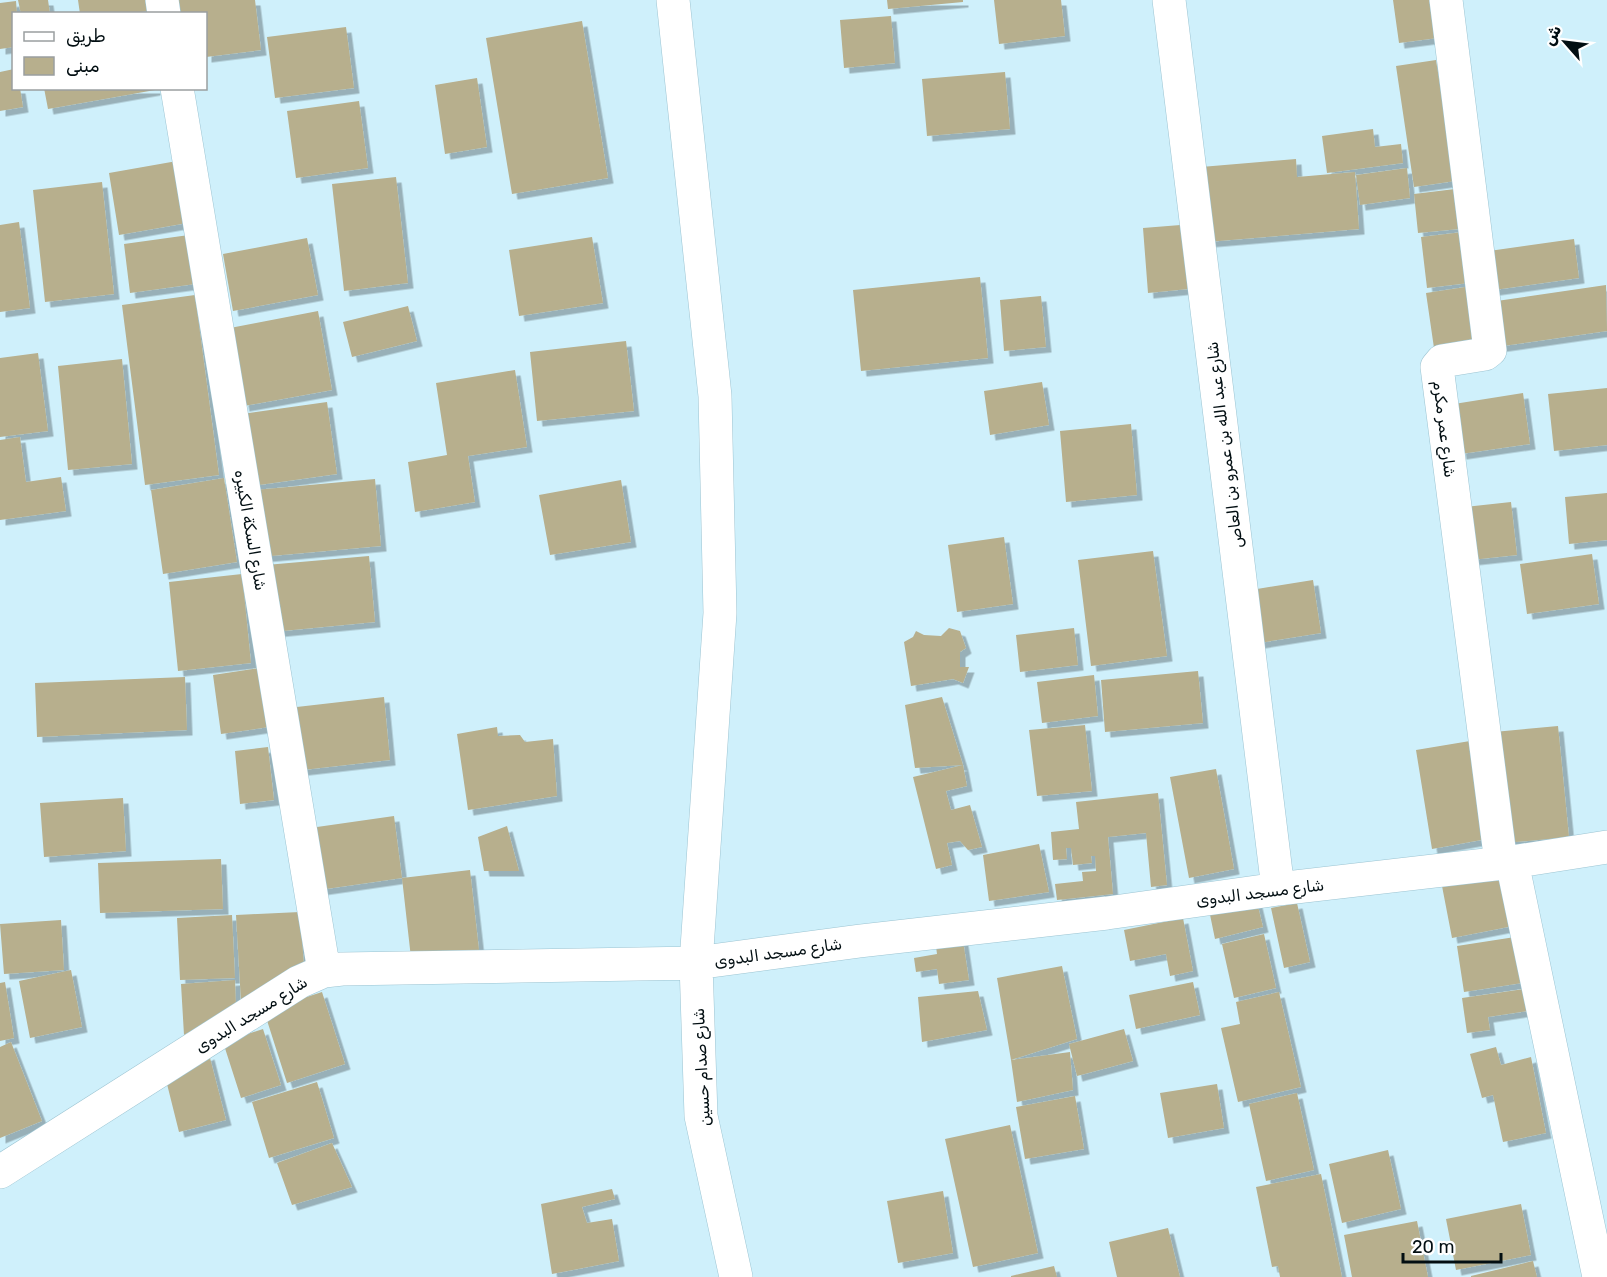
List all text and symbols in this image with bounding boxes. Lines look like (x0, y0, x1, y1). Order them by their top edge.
legend (12, 12, 207, 90)
north arrow (1535, 12, 1595, 72)
text: ش (1539, 22, 1565, 49)
text: طريق (66, 25, 106, 47)
text: مبنى (66, 55, 100, 77)
street label: شارع عبد الله بن عمرو بن العاص (1202, 340, 1249, 549)
street label: شارع عمر مكرم (1427, 380, 1460, 479)
street label: شارع السكة الكبيره (229, 468, 270, 592)
street label: شارع مسجد البدوى (1195, 875, 1325, 912)
street label: شارع مسجد البدوى (713, 934, 843, 973)
street label: شارع مسجد البدوى (192, 972, 312, 1058)
street label: شارع صدام حسين (689, 1007, 716, 1126)
scale bar (1403, 1226, 1500, 1264)
text: 20 m (1412, 1236, 1454, 1258)

